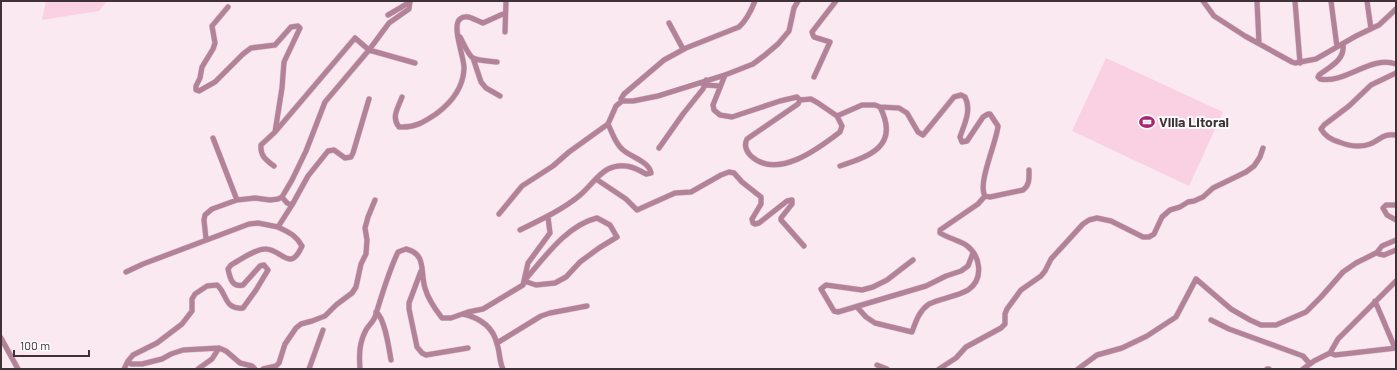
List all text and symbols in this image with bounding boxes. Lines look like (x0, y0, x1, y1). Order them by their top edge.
sports icon: Villa Litoral (1138, 113, 1156, 131)
place label: Villa Litoral (1159, 113, 1229, 130)
scale bar (14, 332, 89, 358)
text: 100 m (20, 338, 50, 352)

